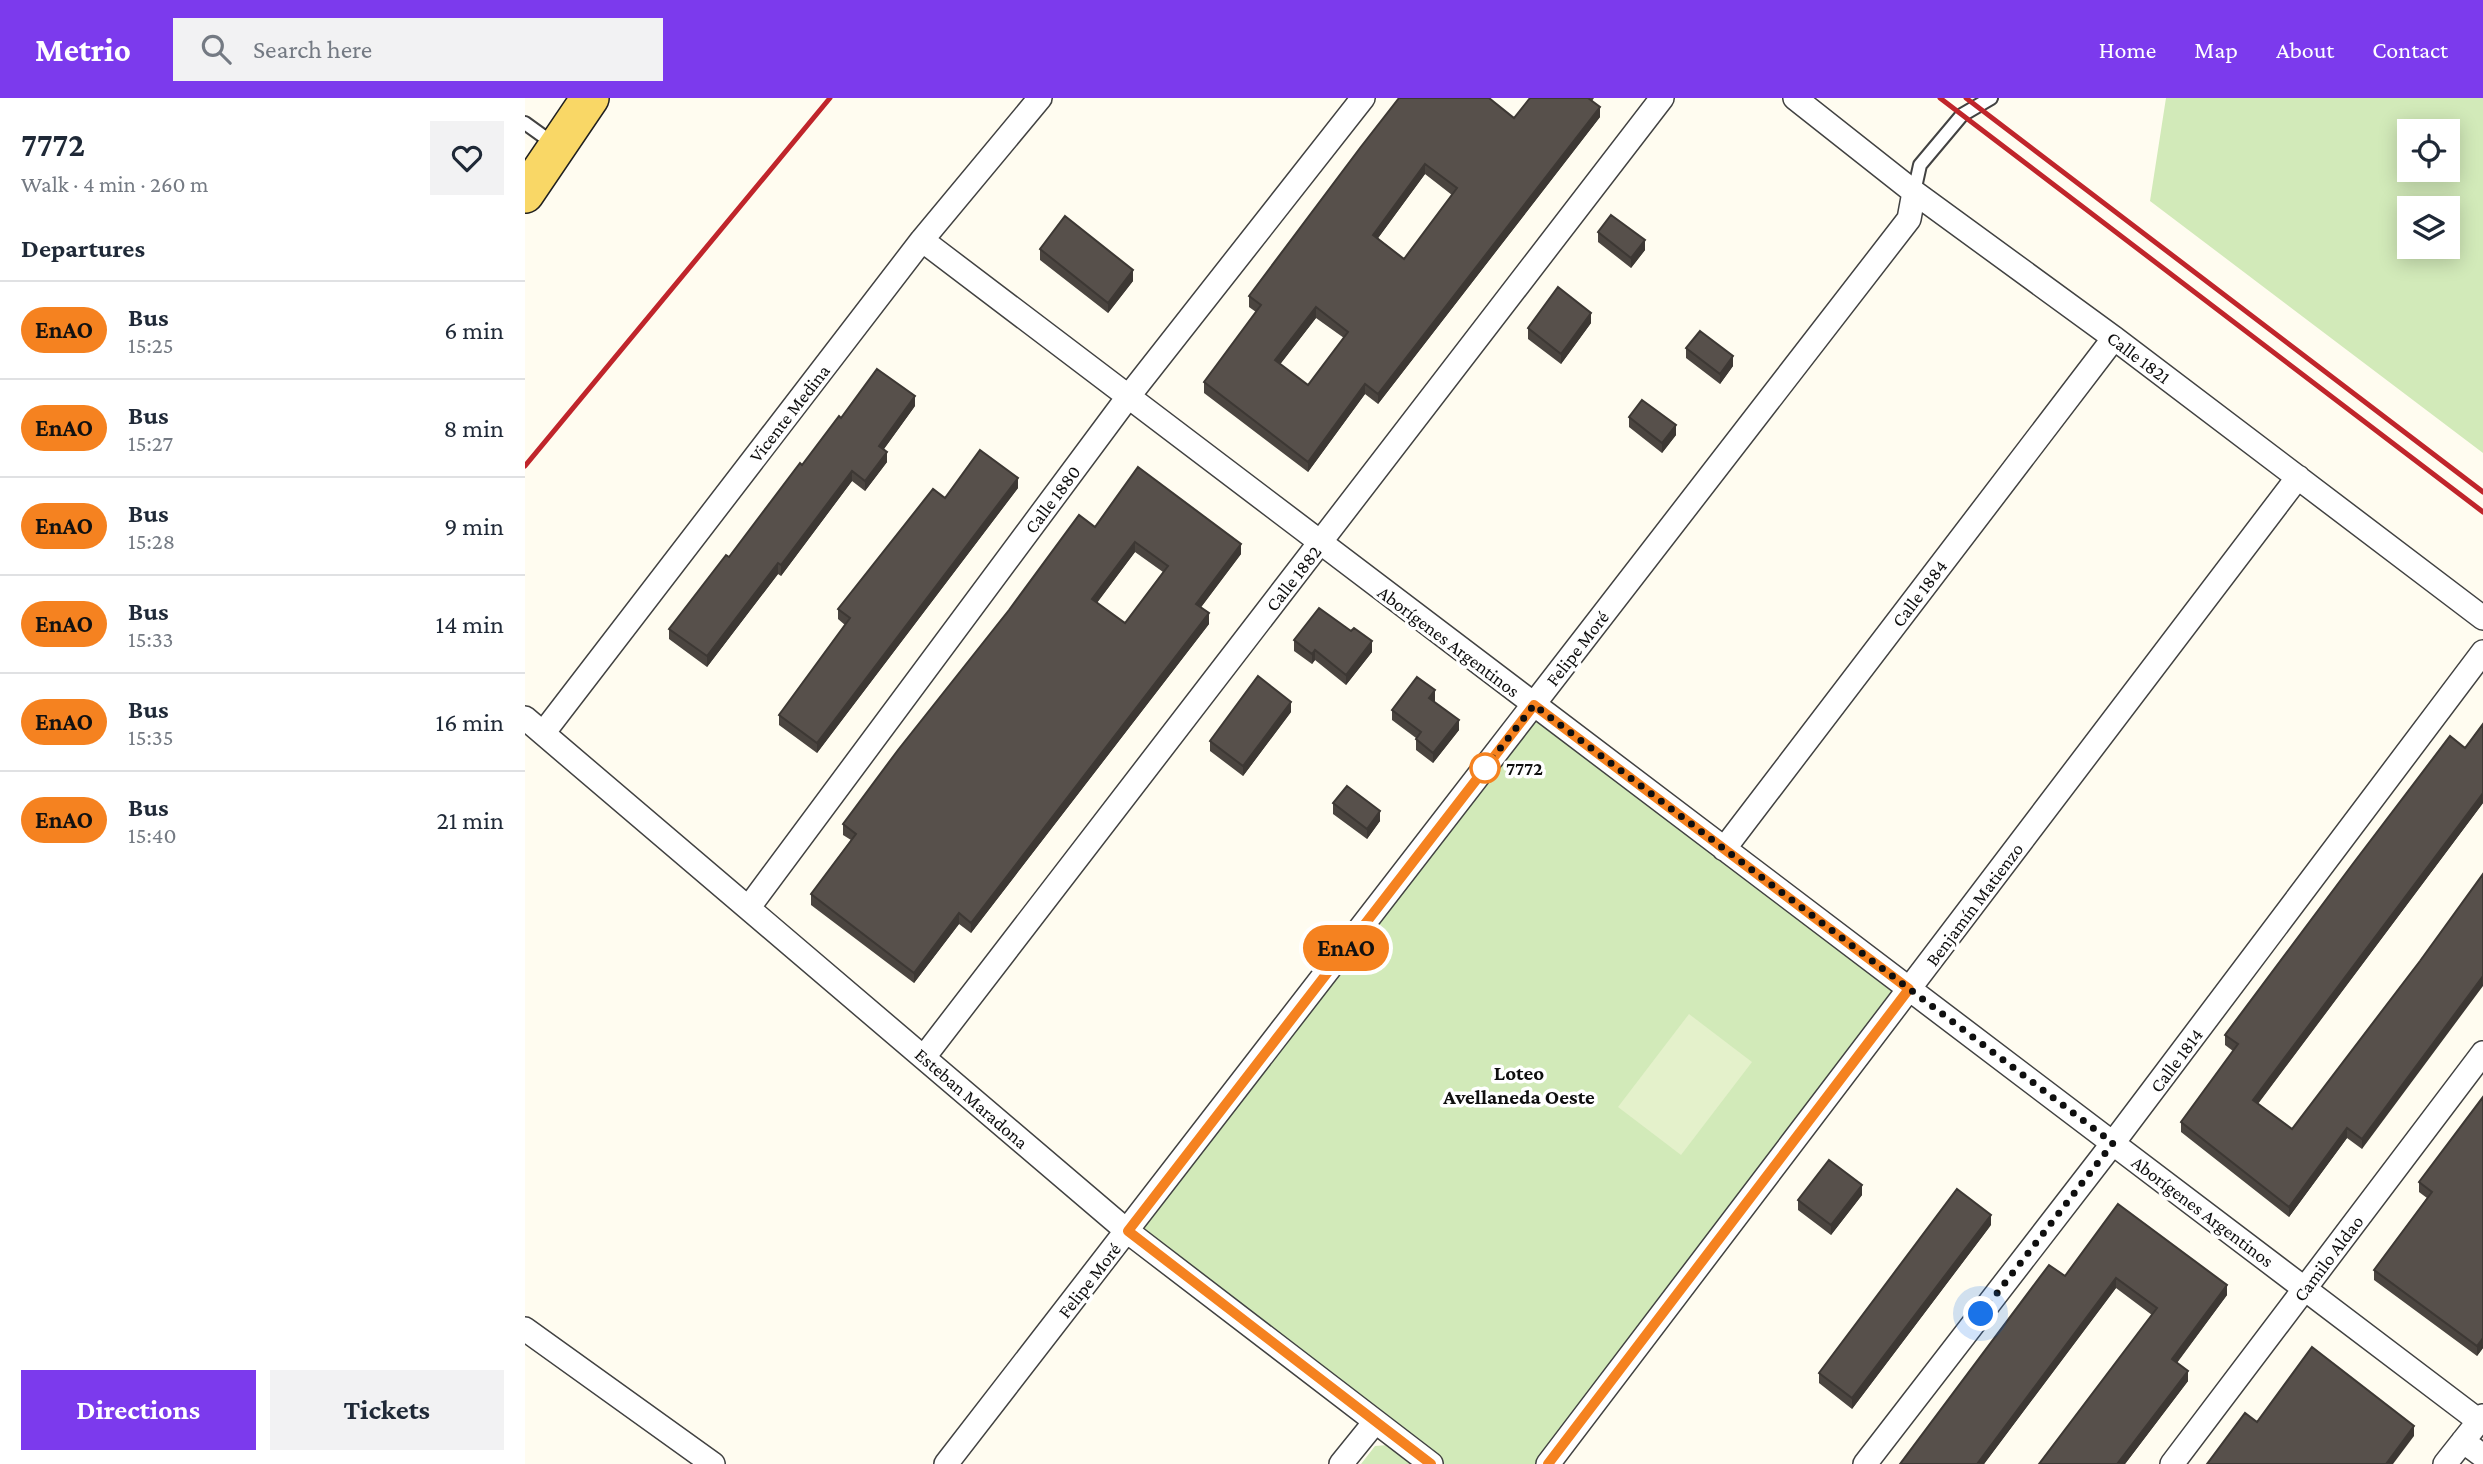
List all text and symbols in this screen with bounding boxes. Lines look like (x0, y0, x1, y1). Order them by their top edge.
search box (173, 18, 663, 81)
icon: search (197, 30, 235, 68)
text: Metrio (35, 31, 131, 68)
text: Search here (253, 35, 372, 64)
text: Home (2099, 36, 2156, 63)
text: Map (2194, 36, 2238, 63)
text: About (2276, 36, 2334, 63)
text: Contact (2372, 36, 2448, 63)
map controls (2397, 119, 2460, 259)
button: locate (2397, 119, 2460, 182)
button: heart (430, 121, 504, 195)
text: 7772 (21, 126, 85, 163)
text: Walk · 4 min · 260 m (21, 171, 208, 197)
button: layers (2397, 196, 2460, 259)
text: Departures (21, 234, 145, 263)
text: Bus (128, 303, 169, 332)
text: EnAO (35, 316, 93, 343)
text: 6 min (444, 316, 504, 345)
street label: Calle 1821 (2103, 327, 2174, 388)
text: 15:25 (128, 332, 174, 358)
street label: Vicente Medina (745, 360, 834, 466)
text: Bus (128, 401, 169, 430)
text: EnAO (35, 414, 93, 441)
text: 8 min (443, 414, 504, 443)
text: 15:27 (128, 430, 173, 456)
street label: Calle 1880 (1020, 461, 1085, 537)
text: Bus (128, 499, 169, 528)
text: EnAO (35, 512, 93, 539)
text: 9 min (444, 512, 504, 541)
text: 15:28 (128, 528, 175, 554)
street label: Calle 1882 (1261, 541, 1326, 615)
street label: Calle 1884 (1887, 556, 1951, 631)
street label: Aborígenes Argentinos (1374, 581, 1524, 701)
text: Bus (128, 597, 169, 626)
street label: Felipe Moré (1542, 607, 1613, 690)
text: EnAO (35, 610, 93, 637)
text: 14 min (436, 610, 504, 639)
text: 15:33 (128, 626, 174, 652)
text: Bus (128, 695, 169, 724)
text: EnAO (35, 708, 93, 735)
text: 16 min (436, 708, 504, 737)
text: 15:35 (128, 724, 174, 750)
marker: 7772 (1470, 753, 1500, 783)
place label: 7772 (1506, 758, 1543, 779)
text: Bus (128, 793, 169, 822)
text: EnAO (35, 806, 93, 833)
text: 21 min (436, 806, 504, 835)
text: 15:40 (128, 822, 177, 848)
street label: Benjamín Matienzo (1921, 839, 2028, 970)
line badge: EnAO (1297, 925, 1395, 971)
text: EnAO (1317, 934, 1375, 961)
street label: Calle 1814 (2146, 1024, 2207, 1096)
street label: Esteban Maradona (911, 1044, 1033, 1153)
district label: Loteo Avellaneda Oeste (1442, 1061, 1595, 1109)
street label: Aborígenes Argentinos (2128, 1151, 2278, 1271)
street label: Camilo Aldao (2289, 1211, 2368, 1305)
street label: Felipe Moré (1054, 1239, 1125, 1322)
your location (1963, 1296, 1998, 1331)
button: Directions (21, 1370, 256, 1450)
button: Tickets (270, 1370, 504, 1450)

